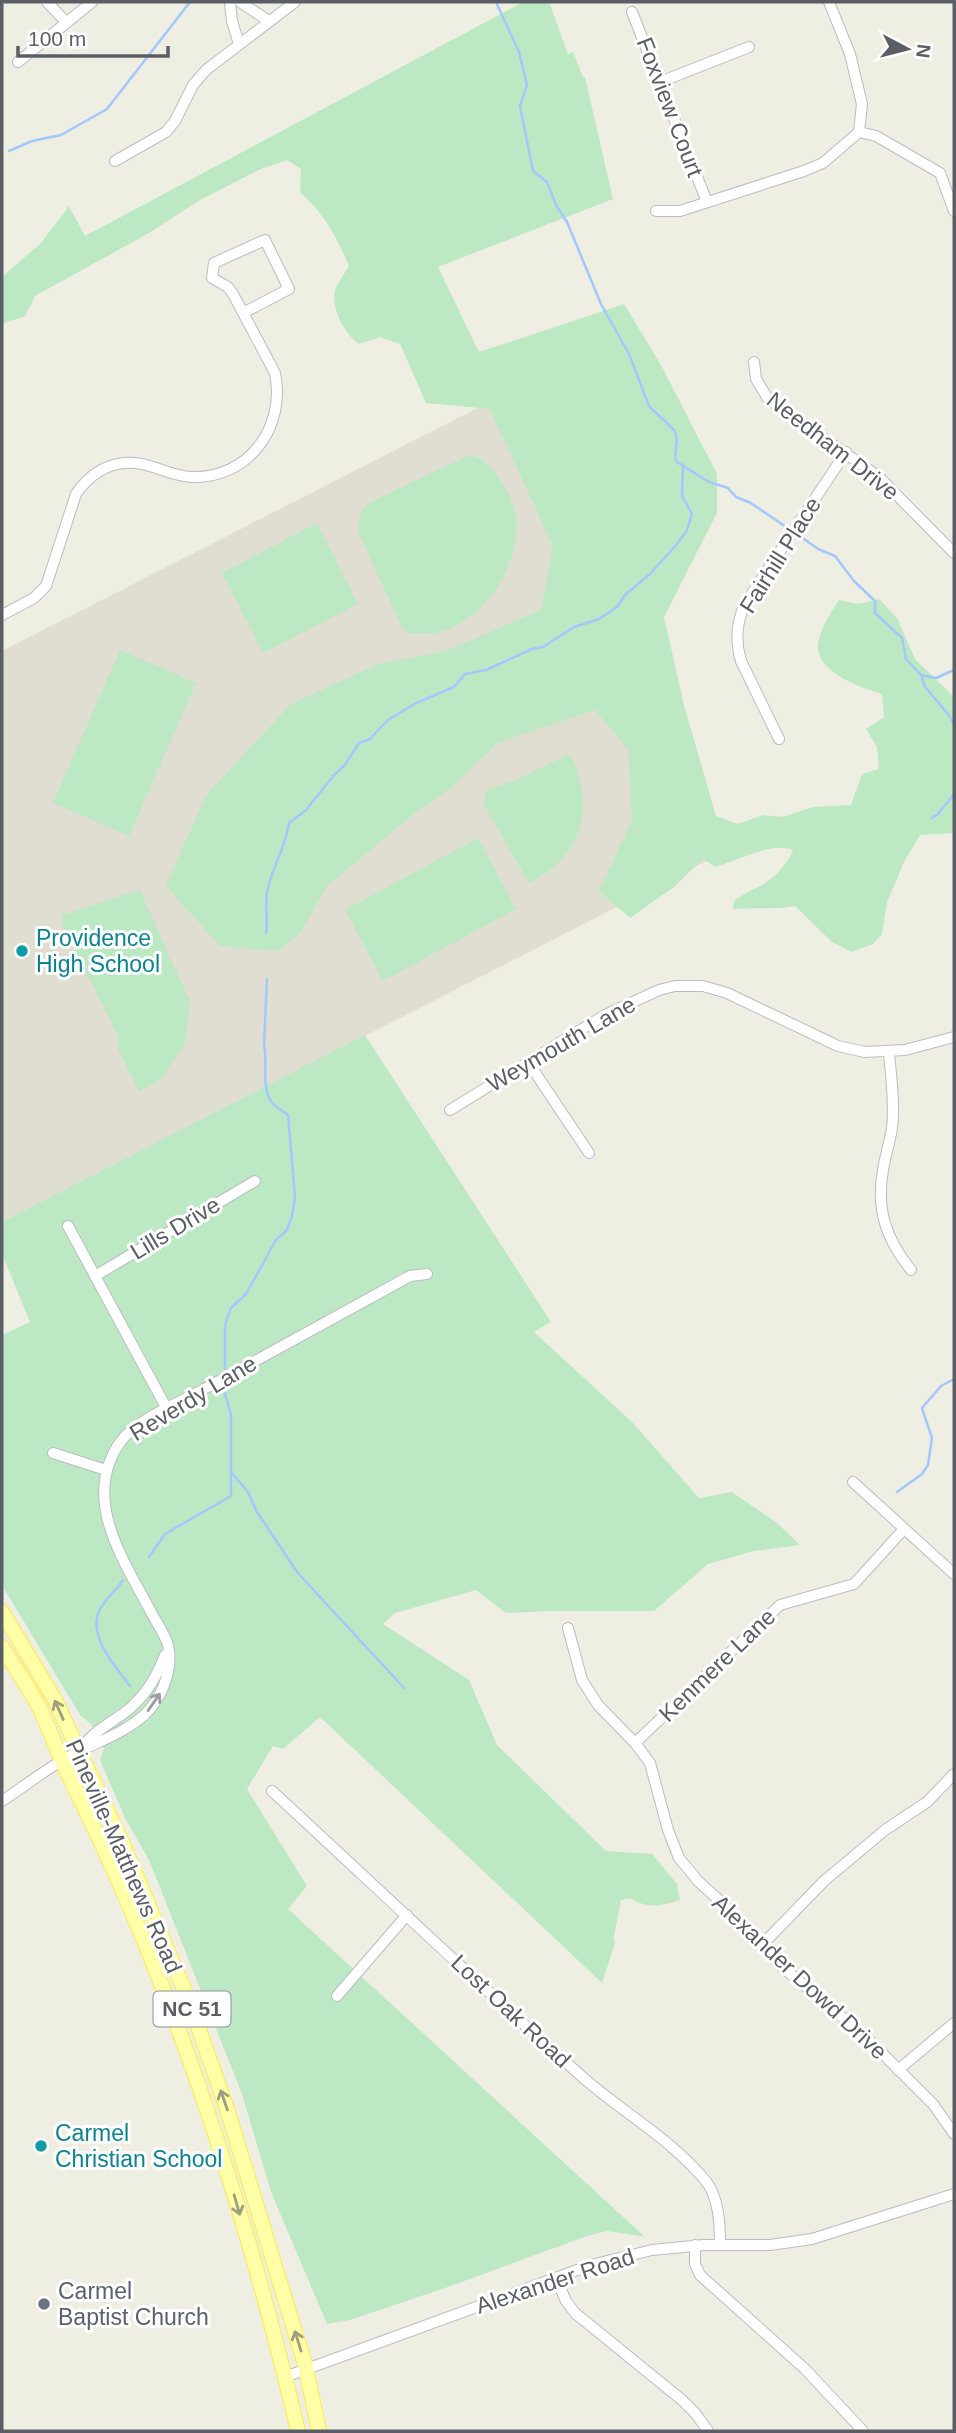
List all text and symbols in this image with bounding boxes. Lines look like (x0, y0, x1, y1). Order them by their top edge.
scale bar (18, 14, 168, 58)
north arrow (872, 14, 942, 84)
text: 100 m (28, 27, 86, 50)
street label: Foxview Court (632, 34, 709, 181)
text: N (912, 43, 935, 59)
street label: Needham Drive (762, 387, 904, 505)
street label: Fairhill Place (734, 492, 826, 618)
place label: Providence High School (36, 925, 160, 977)
marker: Providence High School (14, 943, 30, 959)
street label: Weymouth Lane (482, 991, 640, 1097)
street label: Lills Drive (126, 1191, 224, 1265)
street label: Reverdy Lane (125, 1350, 261, 1446)
street label: Kenmere Lane (654, 1603, 780, 1727)
one-way arrow (147, 1693, 161, 1712)
one-way arrow (52, 1700, 65, 1721)
street label: Pineville-Matthews Road (61, 1735, 187, 1977)
street label: Alexander Dowd Drive (707, 1889, 893, 2065)
street label: Lost Oak Road (446, 1949, 576, 2073)
road number: NC 51 (154, 1992, 230, 2026)
one-way arrow (217, 2090, 229, 2112)
place label: Carmel Christian School (55, 2120, 222, 2172)
marker: Carmel Christian School (33, 2138, 49, 2154)
one-way arrow (231, 2193, 244, 2215)
street label: Alexander Road (473, 2243, 637, 2319)
place label: Carmel Baptist Church (58, 2278, 209, 2330)
marker: Carmel Baptist Church (36, 2296, 52, 2312)
one-way arrow (290, 2330, 303, 2352)

